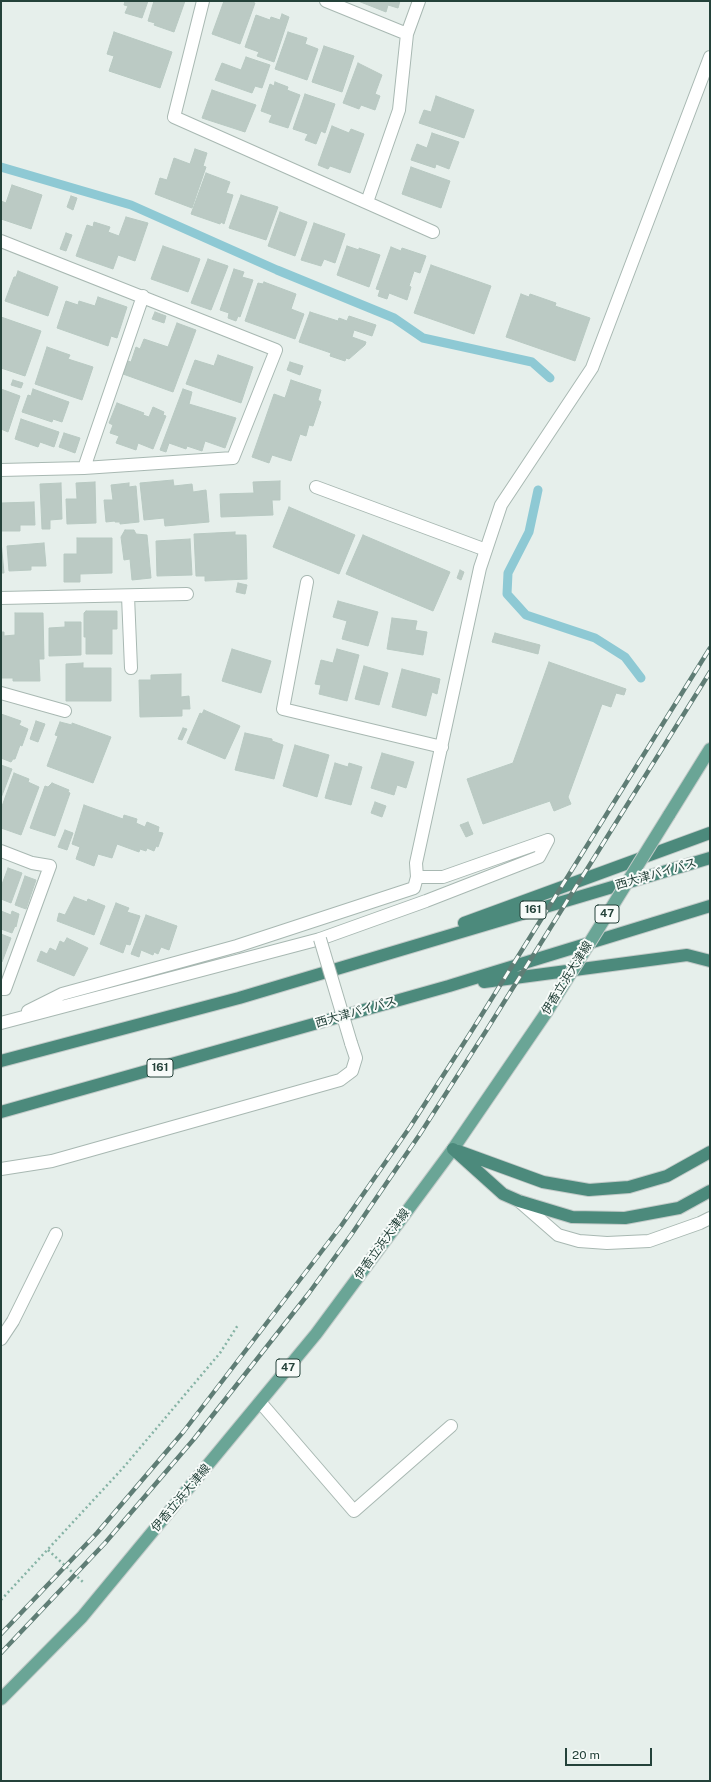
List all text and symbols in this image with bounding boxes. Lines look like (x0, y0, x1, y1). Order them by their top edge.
street label: 西大津バイパス (614, 856, 698, 892)
road number: 161 (520, 901, 546, 919)
road number: 47 (595, 905, 619, 923)
street label: 伊香立浜大津線 (539, 939, 595, 1017)
street label: 西大津バイパス (314, 994, 398, 1030)
road number: 161 (147, 1059, 173, 1077)
street label: 伊香立浜大津線 (351, 1206, 413, 1282)
road number: 47 (276, 1359, 300, 1377)
street label: 伊香立浜大津線 (148, 1461, 214, 1535)
scale bar (567, 1740, 654, 1766)
text: 20 m (572, 1748, 600, 1762)

